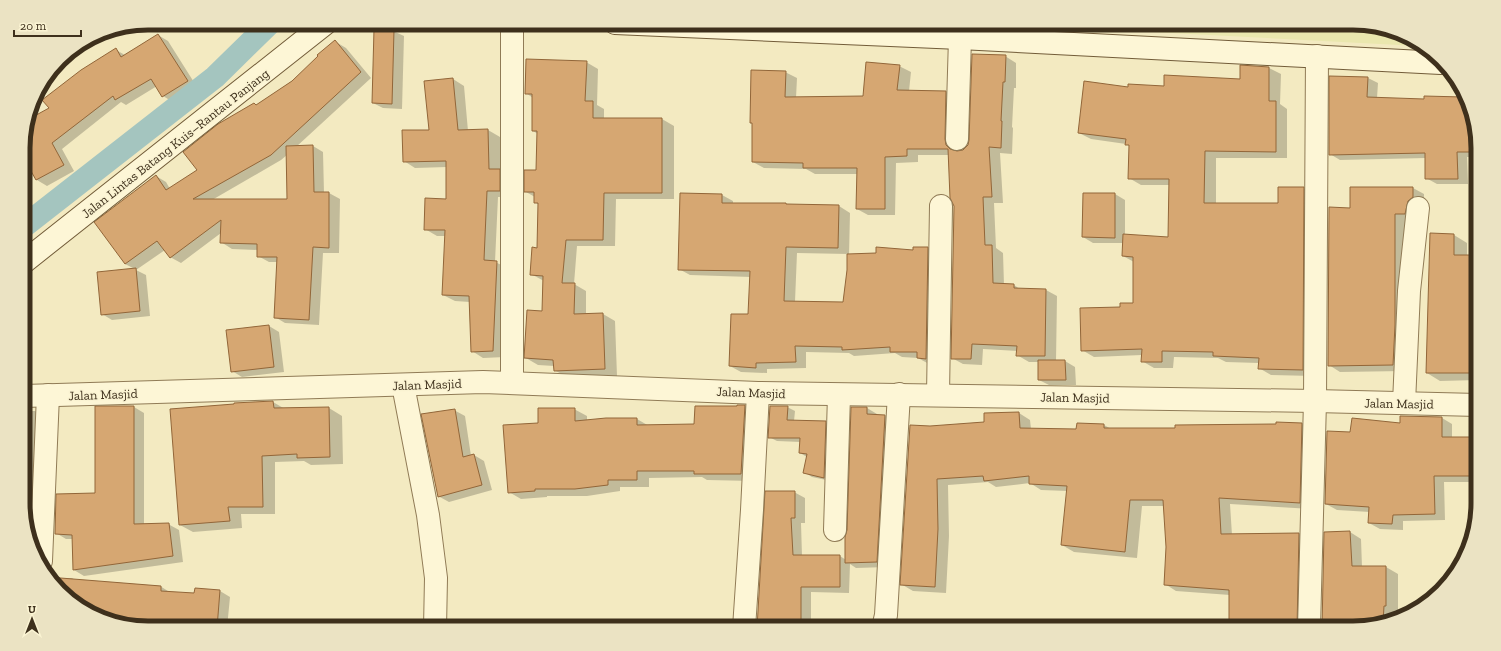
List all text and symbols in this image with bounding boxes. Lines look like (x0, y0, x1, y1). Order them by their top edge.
scale bar (14, 12, 81, 38)
text: 20 m (20, 19, 47, 33)
street label: Jalan Lintas Batang Kuis–Rantau Panjang (79, 66, 273, 222)
street label: Jalan Masjid (392, 376, 462, 394)
street label: Jalan Masjid (716, 384, 786, 402)
street label: Jalan Masjid (68, 386, 138, 404)
street label: Jalan Masjid (1040, 389, 1110, 407)
street label: Jalan Masjid (1364, 395, 1434, 413)
north arrow (12, 599, 52, 639)
text: U (28, 603, 36, 616)

